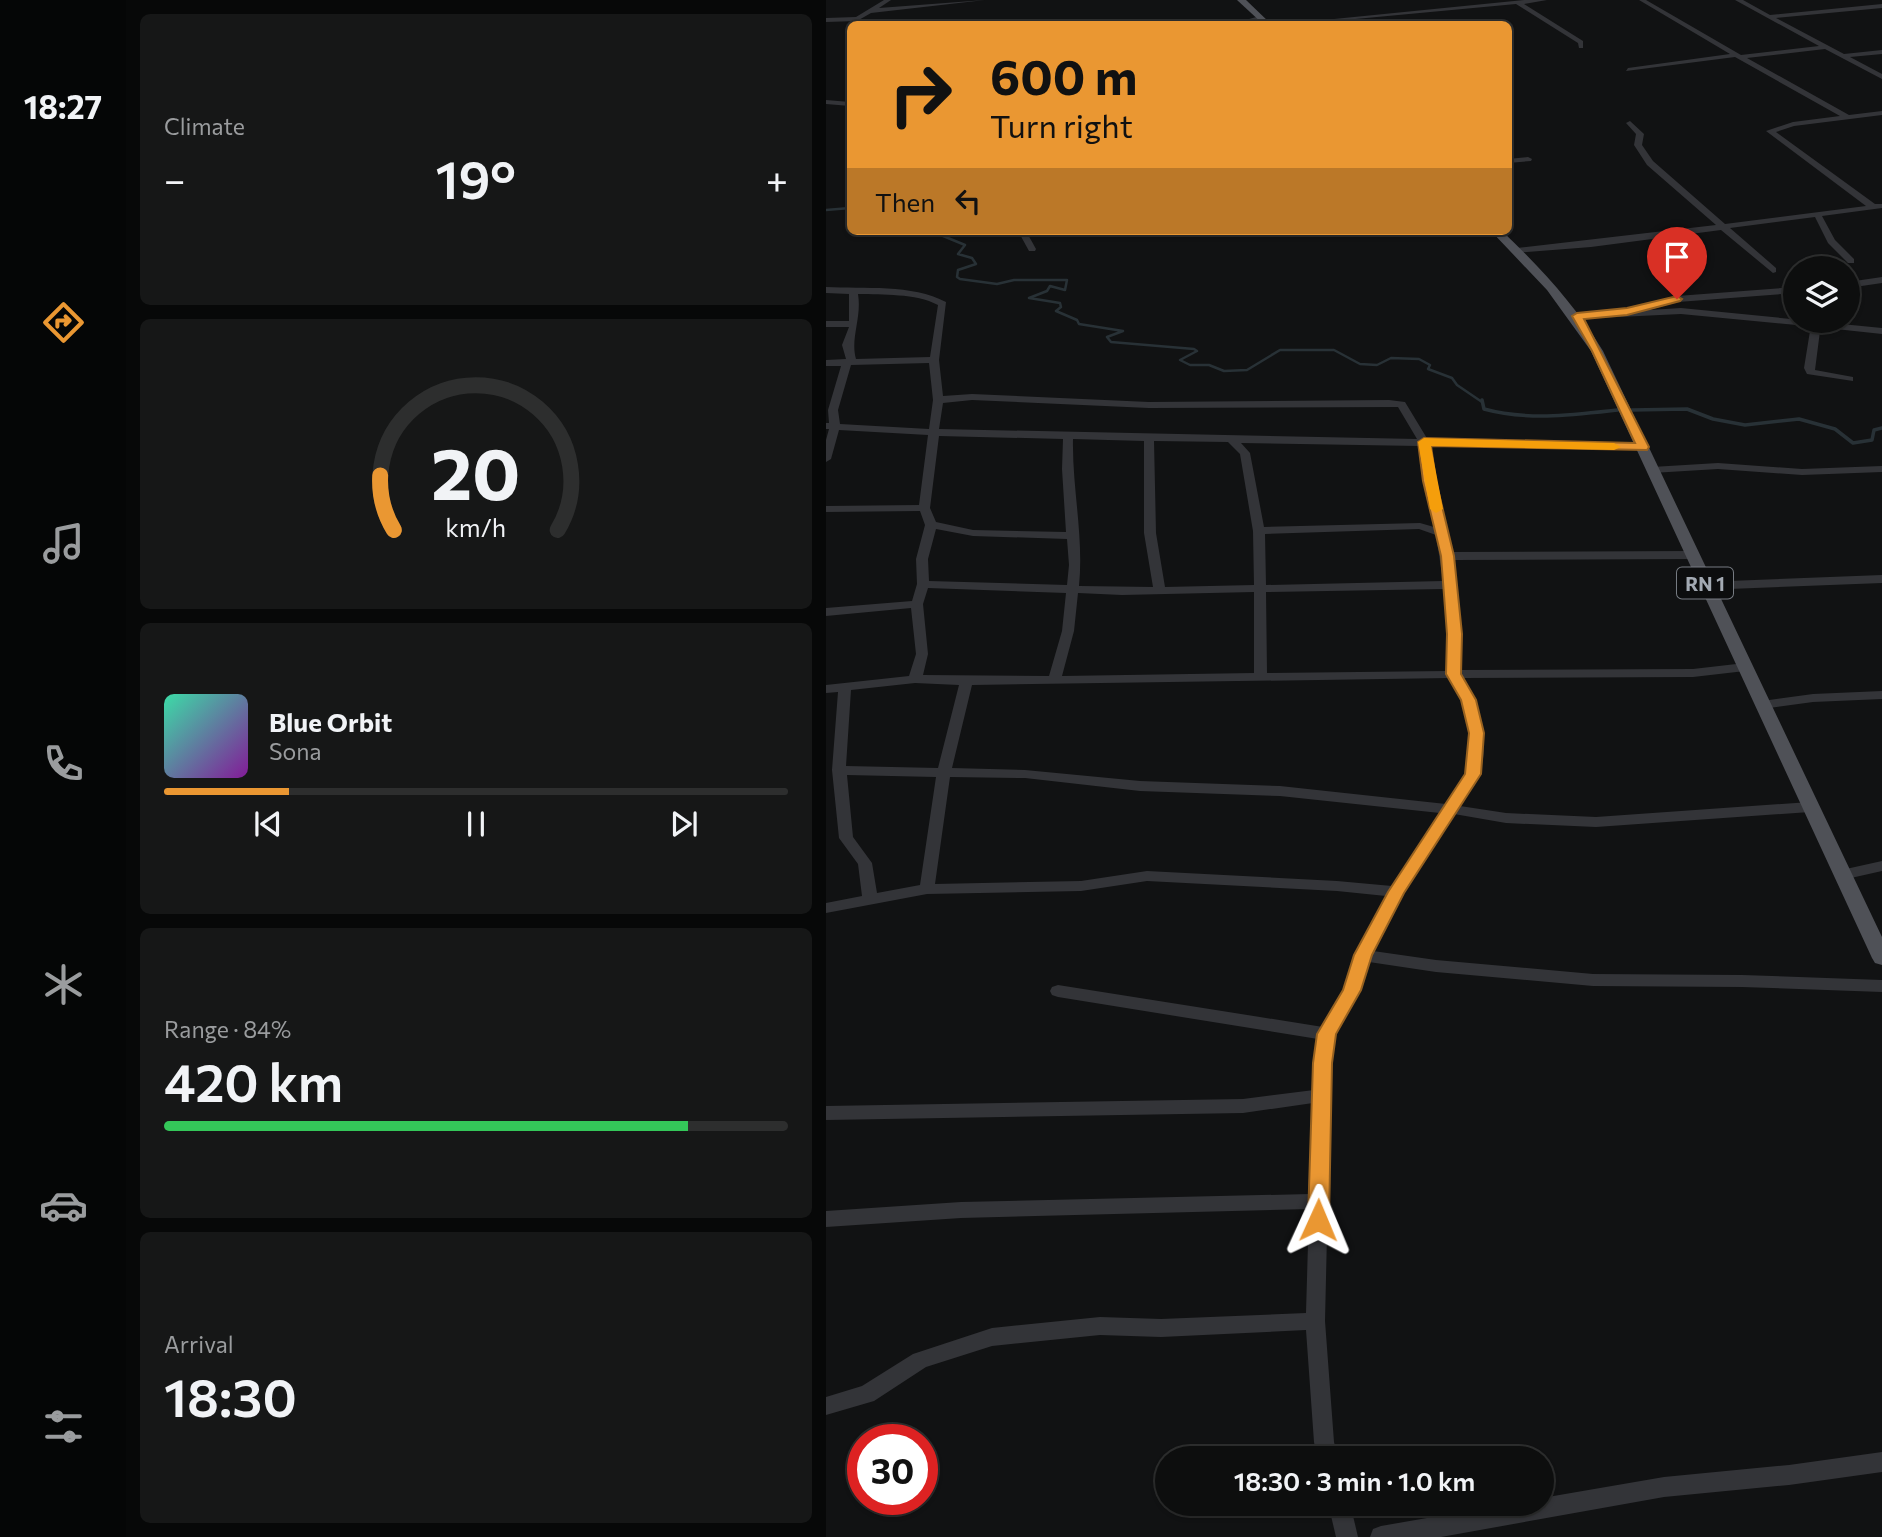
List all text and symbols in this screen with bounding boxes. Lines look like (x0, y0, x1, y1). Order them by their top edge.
text: 600 m (990, 45, 1137, 105)
icon: right (875, 49, 966, 140)
text: 18:27 (24, 86, 102, 126)
text: Turn right (990, 105, 1133, 145)
text: Climate (164, 112, 245, 140)
text: 19° (435, 146, 516, 210)
text: − (164, 155, 186, 202)
text: + (766, 155, 788, 202)
icon: left (949, 182, 987, 220)
text: Then (875, 186, 935, 217)
pin (1647, 227, 1707, 299)
icon: arrive (1658, 238, 1696, 276)
map controls (1783, 256, 1860, 333)
button: layers (1783, 256, 1860, 333)
icon: directions (39, 298, 88, 347)
text: 20 (431, 426, 521, 515)
text: km/h (446, 512, 506, 542)
icon: music (39, 519, 88, 568)
road number: RN 1 (1677, 568, 1733, 598)
text: Blue Orbit (269, 706, 392, 737)
text: Sona (269, 737, 321, 765)
icon: phone (39, 739, 88, 788)
icon: previous (249, 805, 287, 843)
icon: pause (457, 805, 495, 843)
icon: next (665, 805, 703, 843)
icon: climate (39, 960, 88, 1009)
text: Range · 84% (164, 1015, 291, 1043)
text: 420 km (164, 1049, 343, 1113)
icon: car (39, 1181, 88, 1230)
position arrow (1281, 1183, 1355, 1257)
text: Arrival (164, 1330, 234, 1358)
text: 18:30 (164, 1364, 297, 1428)
icon: filters (39, 1402, 88, 1451)
speed limit sign: 30 (847, 1424, 938, 1515)
text: 18:30 · 3 min · 1.0 km (1234, 1465, 1475, 1496)

